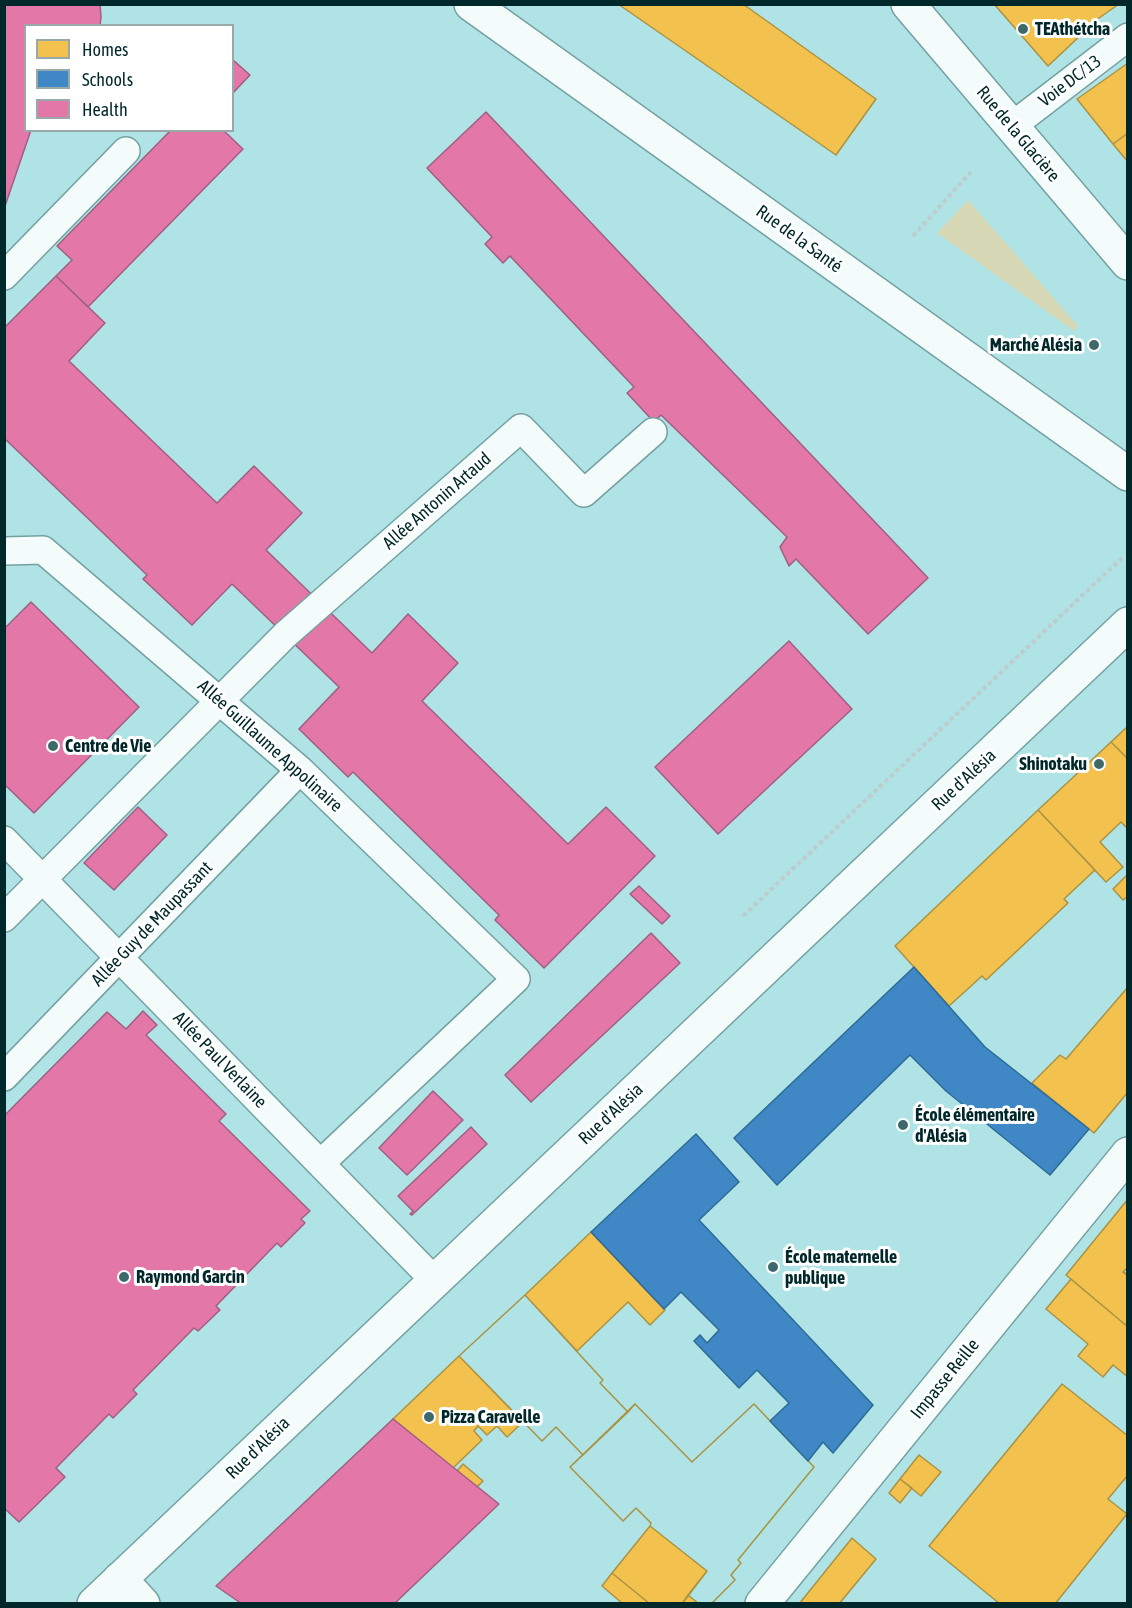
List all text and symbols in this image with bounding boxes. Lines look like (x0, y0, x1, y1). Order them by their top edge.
place label: TEAthétcha (1035, 18, 1110, 40)
marker: TEAthétcha (1016, 22, 1030, 36)
legend (24, 24, 234, 132)
text: Homes (82, 39, 128, 60)
street label: Voie DC/13 (1034, 50, 1106, 112)
text: Schools (82, 69, 133, 90)
street label: Rue de la Glacière (972, 82, 1064, 186)
text: Health (82, 99, 128, 120)
street label: Rue de la Santé (752, 201, 846, 277)
place label: Marché Alésia (990, 334, 1082, 356)
marker: Marché Alésia (1087, 338, 1101, 352)
street label: Allée Antonin Artaud (378, 448, 496, 554)
street label: Allée Guillaume Appolinaire (193, 675, 347, 817)
place label: Centre de Vie (65, 735, 151, 757)
marker: Centre de Vie (46, 739, 60, 753)
street label: Rue d'Alésia (927, 745, 1001, 815)
place label: Shinotaku (1019, 753, 1087, 775)
marker: Shinotaku (1092, 757, 1106, 771)
street label: Allée Guy de Maupassant (87, 857, 217, 991)
street label: Allée Paul Verlaine (169, 1007, 271, 1113)
street label: Rue d'Alésia (574, 1079, 648, 1149)
place label: École élémentaire d'Alésia (915, 1104, 1035, 1146)
marker: École élémentaire d'Alésia (896, 1118, 910, 1132)
place label: École maternelle publique (785, 1246, 897, 1288)
marker: École maternelle publique (766, 1260, 780, 1274)
place label: Raymond Garcin (136, 1266, 245, 1288)
marker: Raymond Garcin (117, 1270, 131, 1284)
street label: Impasse Reille (906, 1335, 984, 1423)
place label: Pizza Caravelle (441, 1406, 540, 1428)
marker: Pizza Caravelle (422, 1410, 436, 1424)
street label: Rue d'Alésia (222, 1412, 294, 1484)

